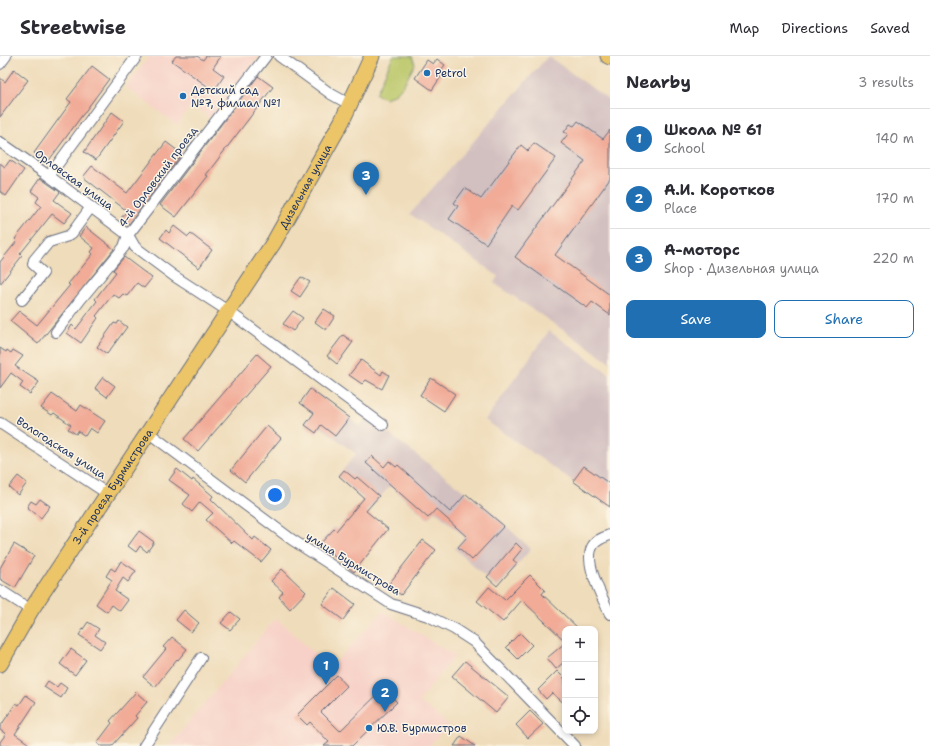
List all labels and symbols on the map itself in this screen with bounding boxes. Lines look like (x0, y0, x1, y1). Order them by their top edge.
place label: Petrol (435, 66, 467, 81)
marker: Petrol (422, 68, 432, 78)
place label: Детский сад №7, филиал №1 (191, 83, 281, 111)
marker: Детский сад №7, филиал №1 (178, 91, 188, 101)
street label: 4-й Орловский проезд (115, 124, 201, 230)
street label: Дизельная улица (275, 141, 335, 231)
street label: Орловская улица (32, 146, 116, 214)
pin: 3 (353, 162, 379, 195)
street label: Вологодская улица (13, 413, 109, 483)
street label: 3-й проезд Бурмистрова (69, 426, 156, 548)
your location (265, 485, 285, 505)
street label: улица Бурмистрова (303, 529, 403, 599)
pin: 1 (313, 652, 339, 685)
pin: 2 (372, 679, 398, 712)
place label: Ю.В. Бурмистров (377, 721, 467, 736)
marker: Ю.В. Бурмистров (364, 723, 374, 733)

